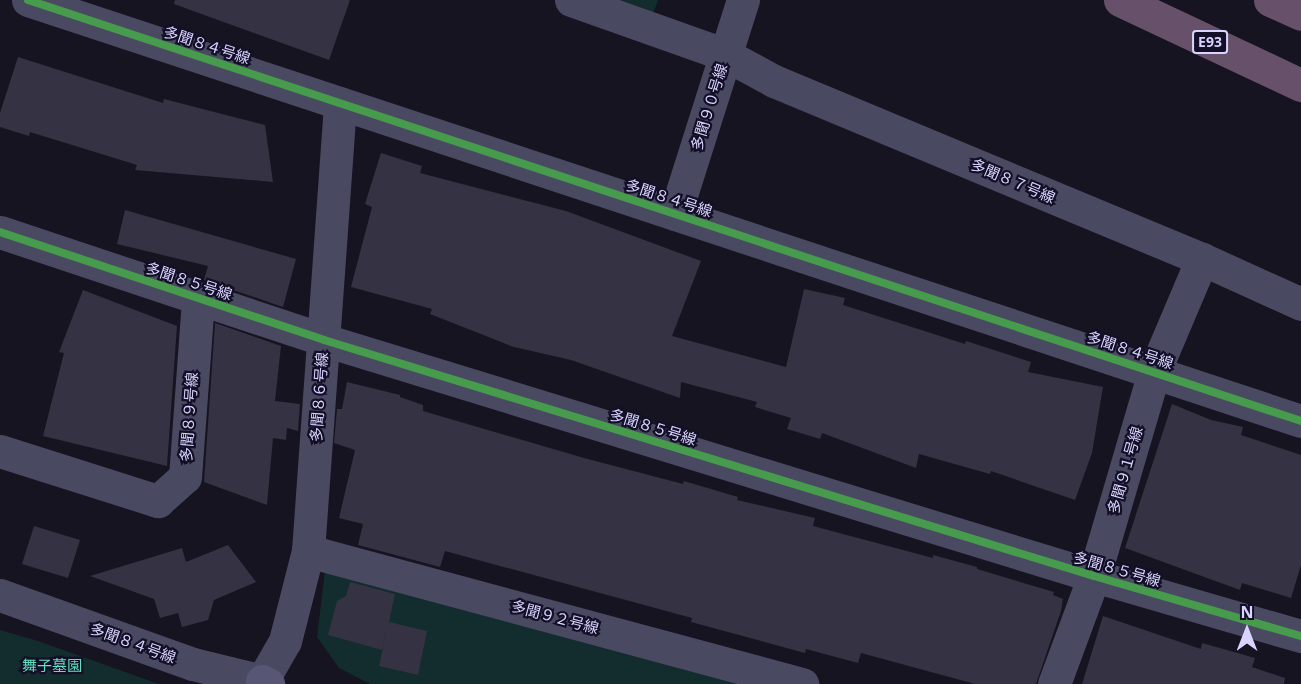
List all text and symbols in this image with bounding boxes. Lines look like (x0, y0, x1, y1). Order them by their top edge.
street label: 多聞８４号線 (161, 23, 253, 67)
road number: E93 (1192, 31, 1228, 53)
street label: 多聞９０号線 (687, 61, 731, 153)
street label: 多聞８７号線 (968, 155, 1058, 207)
street label: 多聞８４号線 (623, 176, 715, 220)
street label: 多聞８５号線 (143, 259, 235, 303)
street label: 多聞８４号線 (1084, 328, 1176, 372)
street label: 多聞８６号線 (307, 351, 331, 443)
street label: 多聞８９号線 (177, 371, 201, 463)
street label: 多聞８５号線 (607, 405, 699, 449)
street label: 多聞９１号線 (1104, 424, 1146, 516)
street label: 多聞８５号線 (1071, 548, 1163, 590)
street label: 多聞９２号線 (509, 597, 601, 637)
north arrow (1217, 600, 1277, 660)
text: N (1240, 601, 1254, 623)
street label: 多聞８４号線 (88, 619, 178, 667)
park label: 舞子墓園 (22, 657, 82, 675)

